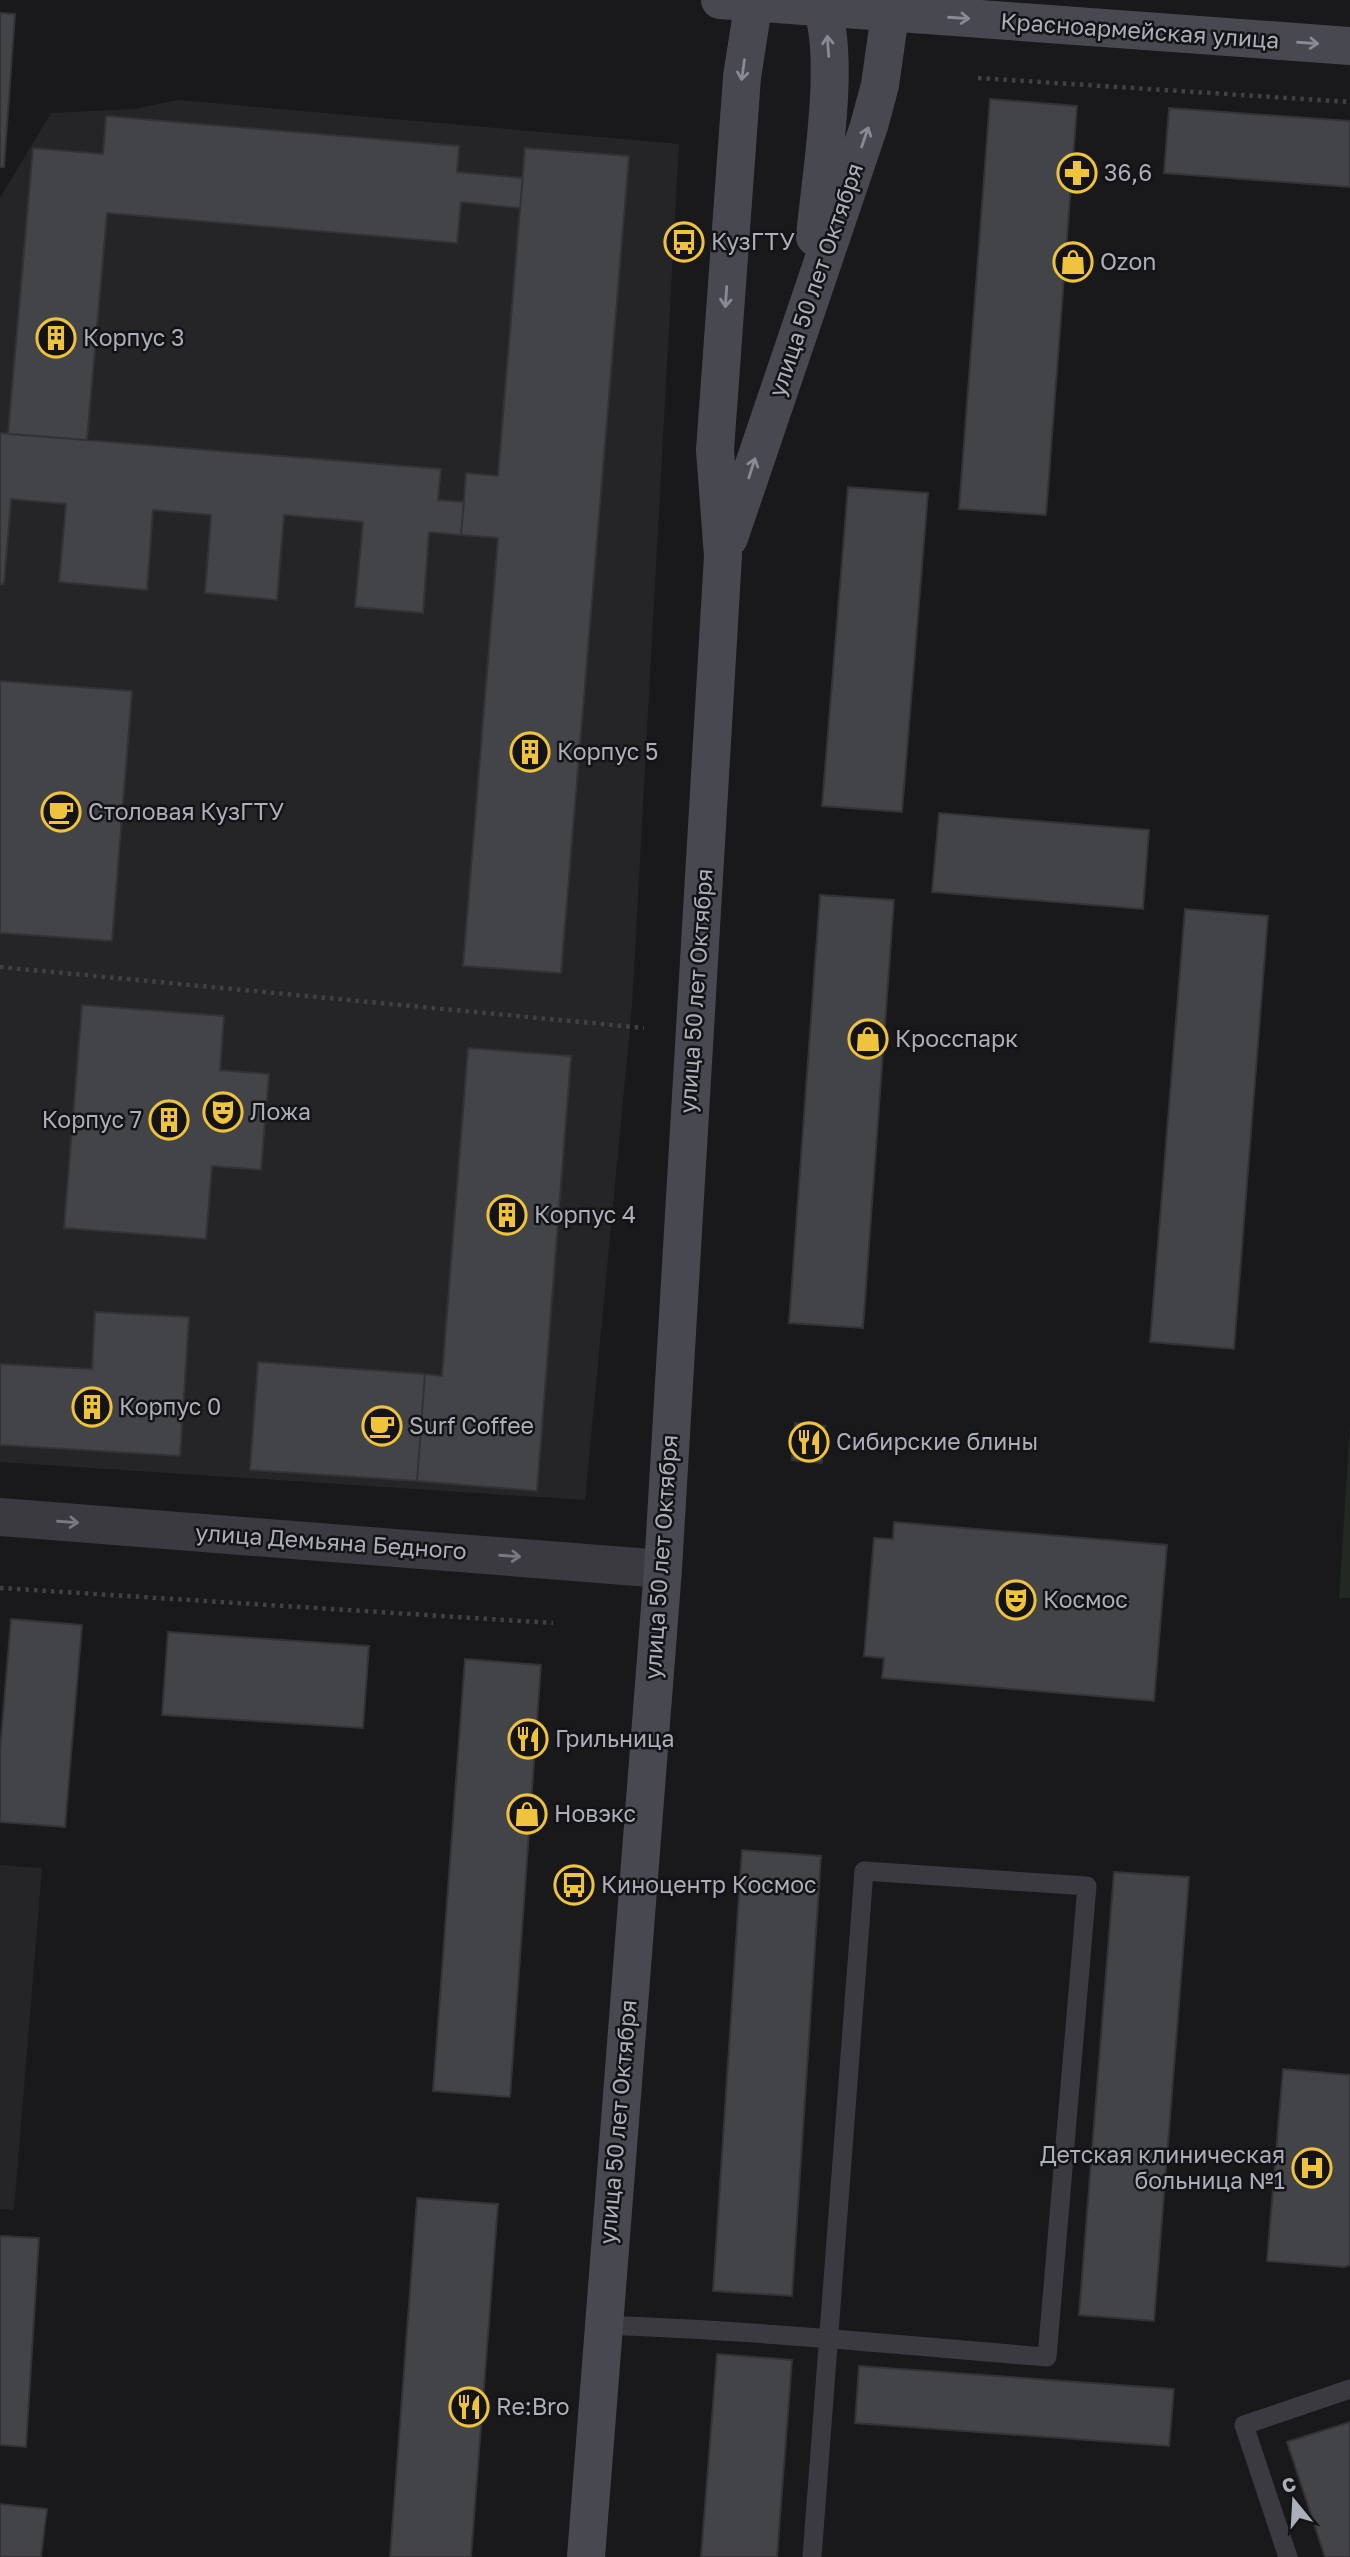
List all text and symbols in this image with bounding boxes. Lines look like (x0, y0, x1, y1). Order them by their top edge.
street label: Красноармейская улица (1000, 6, 1280, 54)
one-way arrow (947, 12, 970, 25)
one-way arrow (821, 35, 834, 58)
one-way arrow (1297, 37, 1319, 50)
one-way arrow (737, 58, 750, 81)
one-way arrow (860, 126, 872, 148)
pharmacy icon: 36,6 (1056, 152, 1098, 194)
place label: 36,6 (1104, 158, 1152, 186)
street label: улица 50 лет Октября (762, 159, 868, 400)
bus stop icon: КузГТУ (663, 221, 705, 263)
place label: КузГТУ (711, 227, 795, 255)
shop icon: Ozon (1052, 241, 1094, 283)
place label: Ozon (1100, 247, 1156, 275)
one-way arrow (719, 285, 732, 308)
building icon: Корпус 3 (35, 317, 77, 359)
place label: Корпус 3 (83, 323, 185, 351)
one-way arrow (746, 457, 759, 479)
building icon: Корпус 5 (509, 731, 551, 773)
place label: Корпус 5 (557, 737, 658, 765)
cafe icon: Столовая КузГТУ (40, 791, 82, 833)
place label: Столовая КузГТУ (88, 797, 284, 825)
street label: улица 50 лет Октября (672, 868, 718, 1114)
shop icon: Кросспарк (847, 1018, 889, 1060)
place label: Кросспарк (895, 1024, 1018, 1052)
theatre icon: Ложа (202, 1091, 244, 1133)
place label: Ложа (250, 1097, 311, 1125)
building icon: Корпус 7 (148, 1099, 190, 1141)
place label: Корпус 7 (42, 1105, 142, 1133)
building icon: Корпус 4 (486, 1194, 528, 1236)
place label: Корпус 4 (534, 1200, 636, 1228)
building icon: Корпус 0 (71, 1386, 113, 1428)
place label: Корпус 0 (119, 1392, 221, 1420)
cafe icon: Surf Coffee (361, 1405, 403, 1447)
place label: Surf Coffee (409, 1411, 534, 1439)
restaurant icon: Сибирские блины (788, 1421, 830, 1463)
place label: Сибирские блины (836, 1427, 1038, 1455)
street label: улица 50 лет Октября (637, 1434, 683, 1680)
one-way arrow (56, 1516, 79, 1529)
street label: улица Демьяна Бедного (194, 1518, 468, 1564)
one-way arrow (499, 1550, 521, 1563)
theatre icon: Космос (995, 1579, 1037, 1621)
place label: Космос (1043, 1585, 1128, 1613)
restaurant icon: Грильница (507, 1718, 549, 1760)
place label: Грильница (555, 1724, 675, 1752)
shop icon: Новэкс (506, 1793, 548, 1835)
place label: Новэкс (554, 1799, 636, 1827)
bus stop icon: Киноцентр Космос (553, 1864, 595, 1906)
place label: Киноцентр Космос (601, 1870, 817, 1898)
street label: улица 50 лет Октября (592, 1998, 642, 2245)
place label: Детская клиническая больница №1 (1040, 2140, 1285, 2194)
hospital icon: Детская клиническая больница №1 (1291, 2147, 1333, 2189)
restaurant icon: Re:Bro (448, 2386, 490, 2428)
place label: Re:Bro (496, 2392, 570, 2420)
north arrow (1259, 2466, 1329, 2536)
text: С (1279, 2471, 1299, 2497)

